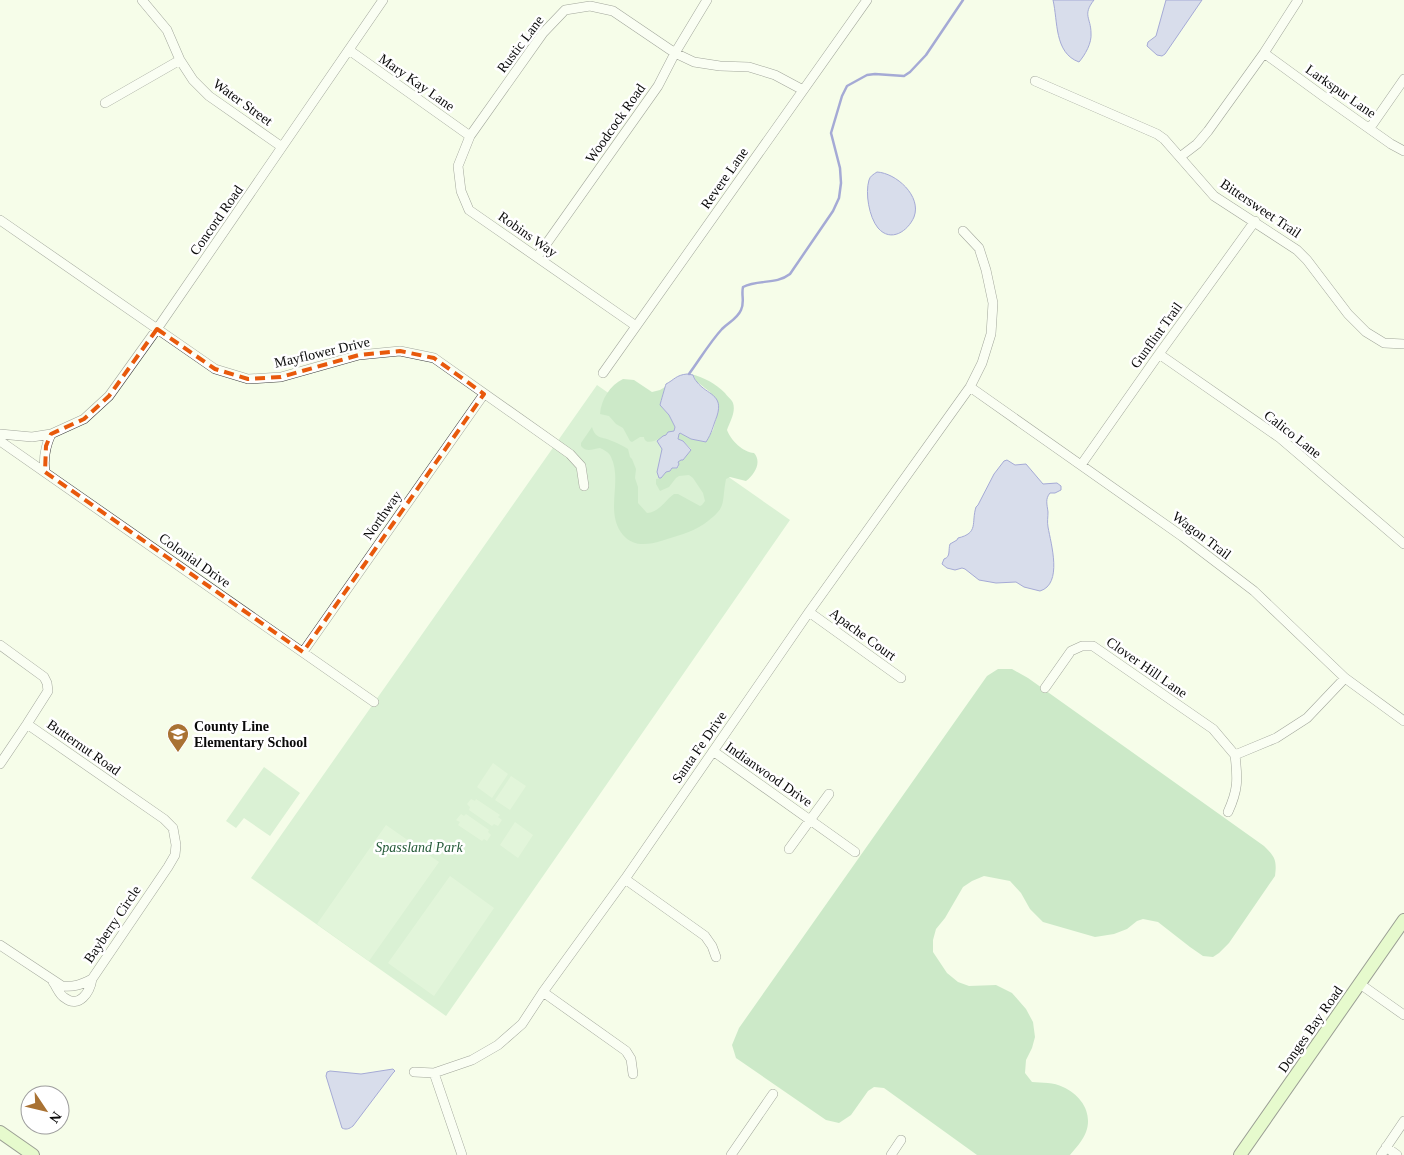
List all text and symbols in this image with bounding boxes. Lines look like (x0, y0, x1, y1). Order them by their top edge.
street label: Rustic Lane (494, 13, 547, 76)
street label: Mary Kay Lane (376, 51, 457, 114)
street label: Larkspur Lane (1303, 62, 1379, 121)
street label: Water Street (210, 76, 275, 129)
street label: Woodcock Road (583, 81, 648, 166)
street label: Revere Lane (698, 145, 751, 212)
street label: Bittersweet Trail (1218, 176, 1304, 241)
street label: Concord Road (187, 183, 246, 258)
street label: Robins Way (495, 209, 560, 260)
street label: Gunflint Trail (1128, 299, 1185, 371)
street label: Mayflower Drive (273, 334, 371, 371)
street label: Calico Lane (1261, 408, 1324, 461)
street label: Northway (360, 488, 405, 543)
street label: Wagon Trail (1170, 509, 1234, 562)
street label: Colonial Drive (156, 530, 233, 591)
street label: Apache Court (827, 605, 899, 663)
street label: Clover Hill Lane (1104, 634, 1190, 701)
street label: Santa Fe Drive (669, 709, 730, 786)
street label: Butternut Road (44, 717, 123, 778)
place label: County Line Elementary School (194, 719, 307, 750)
school or university icon: County Line Elementary School (166, 722, 190, 753)
street label: Indianwood Drive (723, 739, 815, 810)
park label: Spassland Park (375, 840, 464, 855)
street label: Bayberry Circle (81, 883, 144, 966)
street label: Donges Bay Road (1275, 983, 1346, 1075)
north arrow (20, 1085, 70, 1135)
text: N (46, 1109, 64, 1126)

